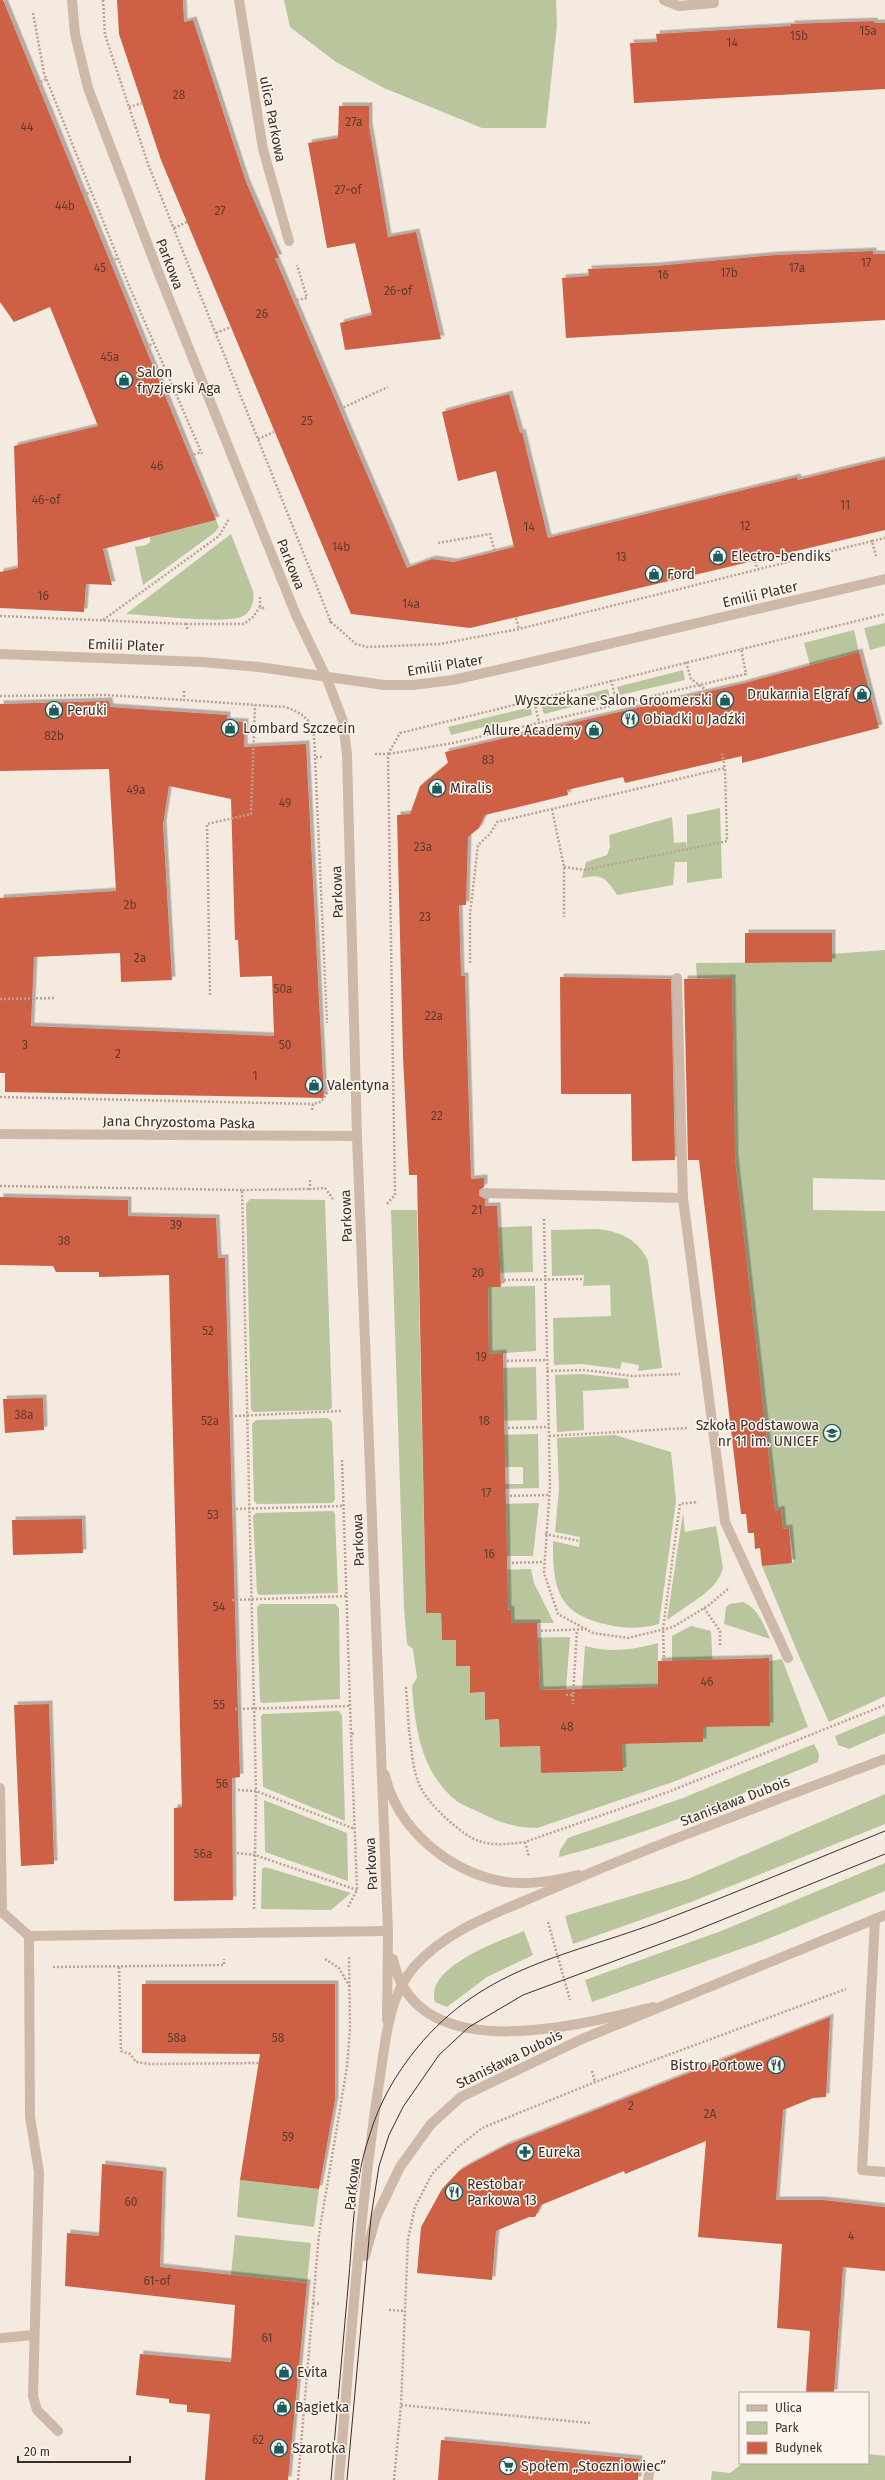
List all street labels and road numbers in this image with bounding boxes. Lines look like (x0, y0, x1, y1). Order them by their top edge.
street label: ulica Parkowa (256, 75, 289, 164)
street label: Parkowa (152, 236, 187, 292)
street label: Parkowa (273, 536, 308, 592)
street label: Emilii Plater (721, 577, 800, 611)
street label: Emilii Plater (87, 636, 165, 655)
street label: Emilii Plater (406, 651, 485, 680)
street label: Parkowa (328, 865, 347, 919)
street label: Jana Chryzostoma Paska (103, 1113, 255, 1132)
street label: Parkowa (337, 1189, 356, 1243)
street label: Parkowa (349, 1513, 368, 1567)
street label: Stanisława Dubois (678, 1773, 793, 1830)
street label: Parkowa (362, 1837, 381, 1891)
street label: Stanisława Dubois (453, 2026, 565, 2092)
street label: Parkowa (341, 2157, 364, 2211)

